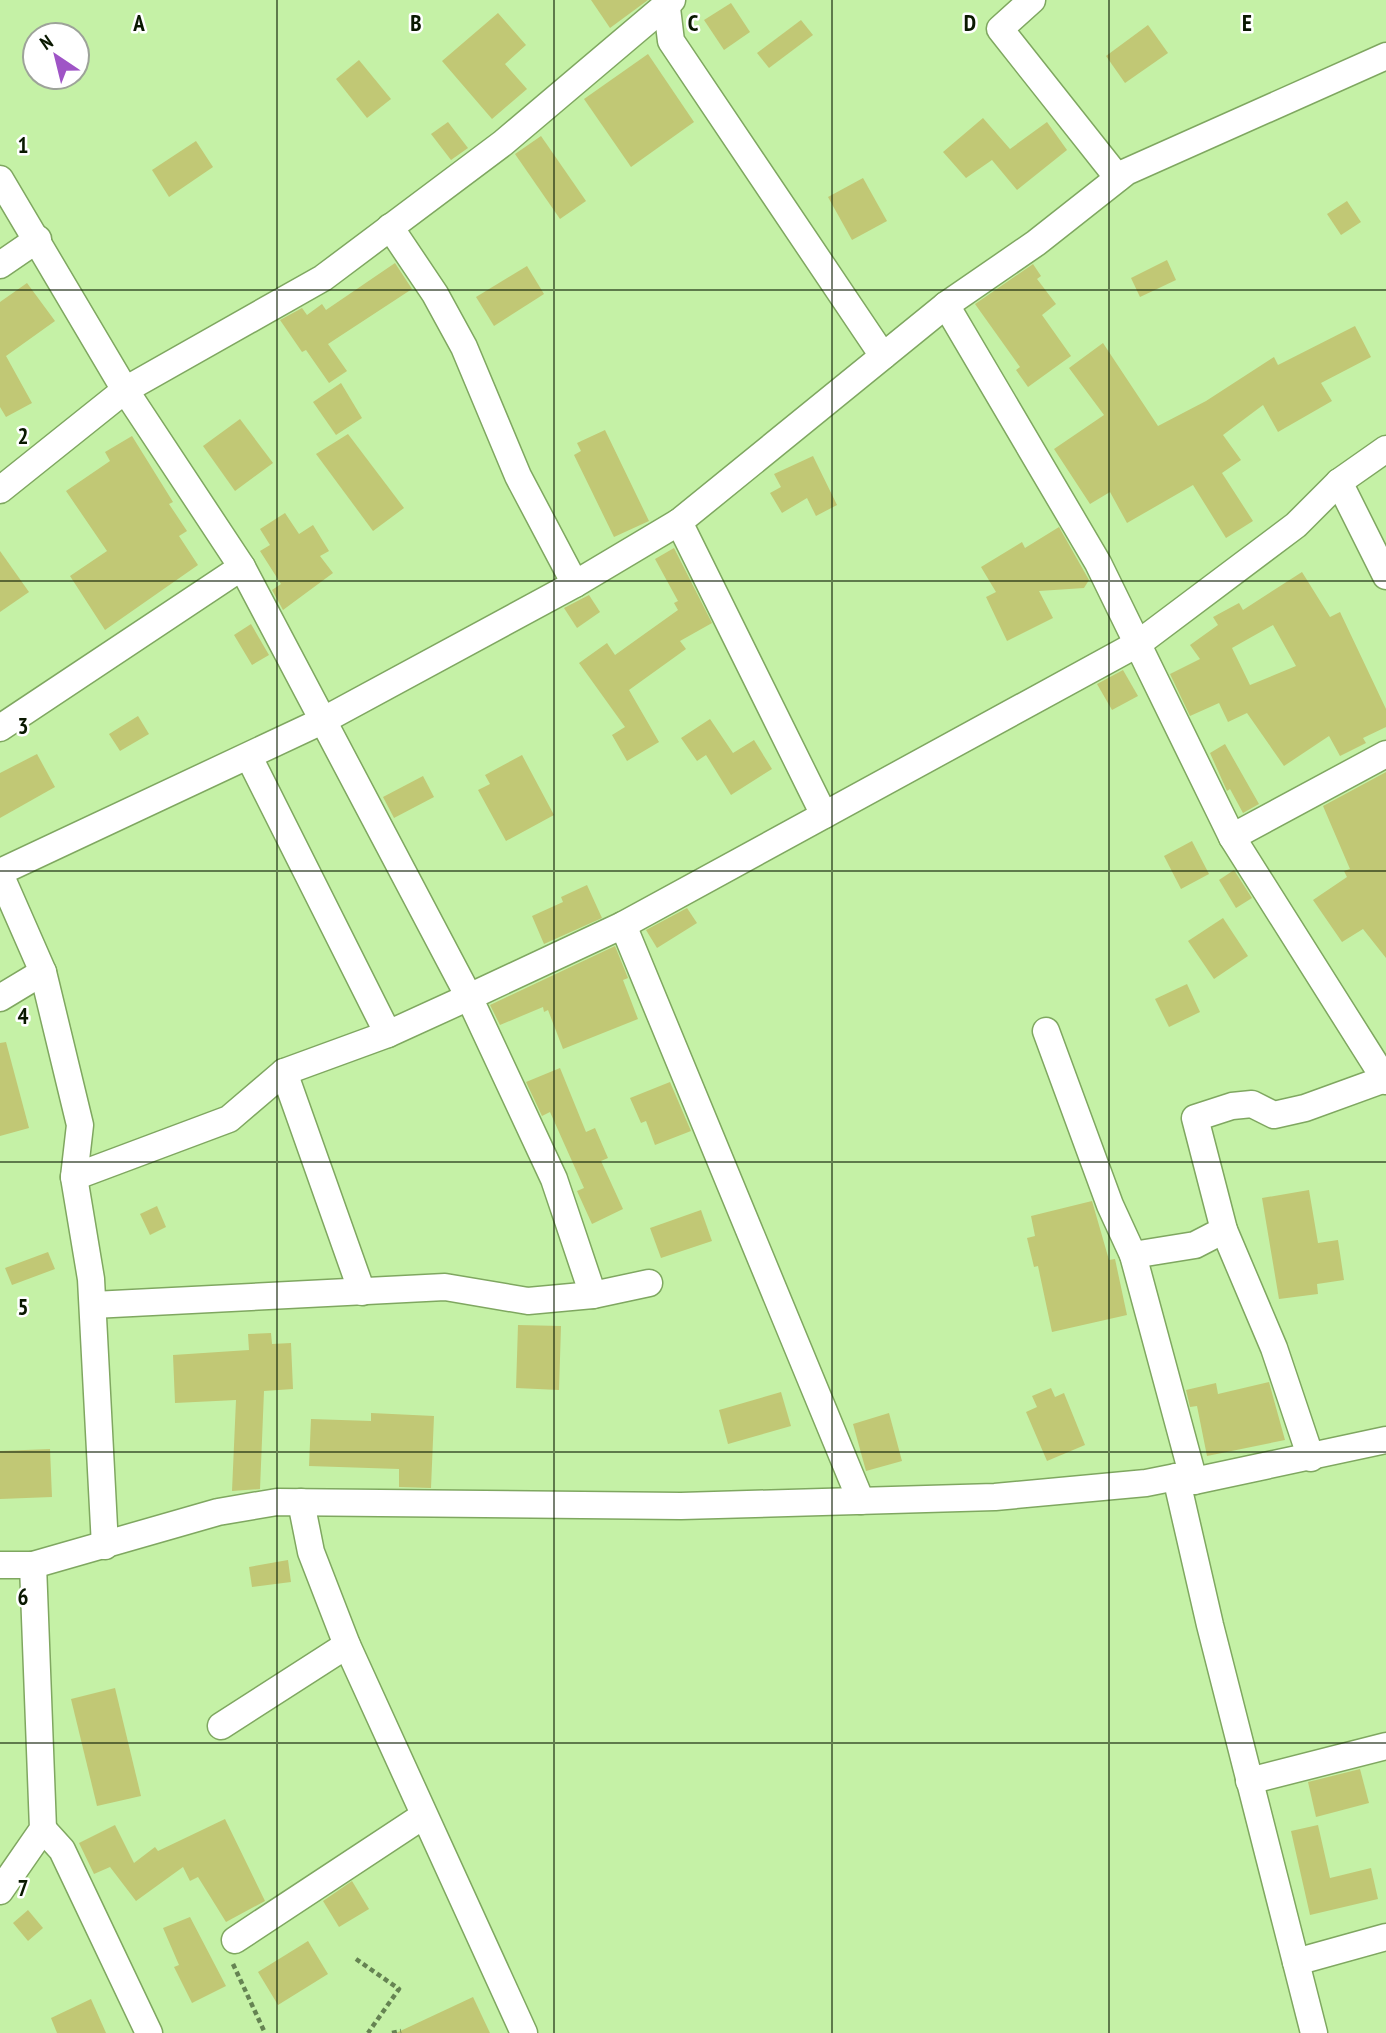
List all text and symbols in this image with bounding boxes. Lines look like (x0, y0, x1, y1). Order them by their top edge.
text: A (132, 8, 145, 37)
text: B (410, 8, 422, 37)
text: C (688, 8, 699, 37)
text: D (964, 8, 976, 37)
text: E (1242, 8, 1252, 37)
north arrow (21, 21, 91, 91)
text: N (35, 29, 57, 55)
text: 1 (18, 130, 29, 159)
text: 2 (18, 421, 29, 450)
text: 3 (18, 711, 29, 740)
text: 4 (18, 1001, 29, 1030)
text: 5 (18, 1292, 29, 1321)
text: 6 (18, 1582, 29, 1611)
text: 7 (18, 1873, 29, 1902)

